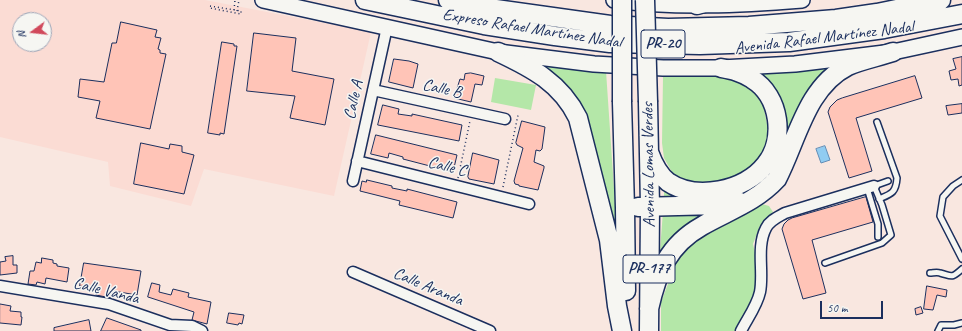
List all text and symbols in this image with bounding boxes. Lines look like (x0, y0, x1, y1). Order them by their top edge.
street label: Expreso Rafael Martínez Nadal (441, 5, 623, 53)
north arrow (12, 12, 52, 52)
street label: Avenida Rafael Martínez Nadal (733, 17, 915, 59)
text: N (14, 30, 29, 40)
road number: PR-20 (641, 30, 685, 58)
street label: Calle B (420, 75, 464, 103)
street label: Calle A (340, 79, 368, 121)
street label: Avenida Lomas Verdes (638, 102, 660, 228)
street label: Calle C (426, 152, 468, 182)
road number: PR-177 (623, 255, 675, 283)
street label: Calle Aranda (390, 263, 466, 311)
street label: Calle Vanda (71, 273, 141, 309)
scale bar (822, 293, 885, 319)
text: 50 m (827, 300, 847, 316)

